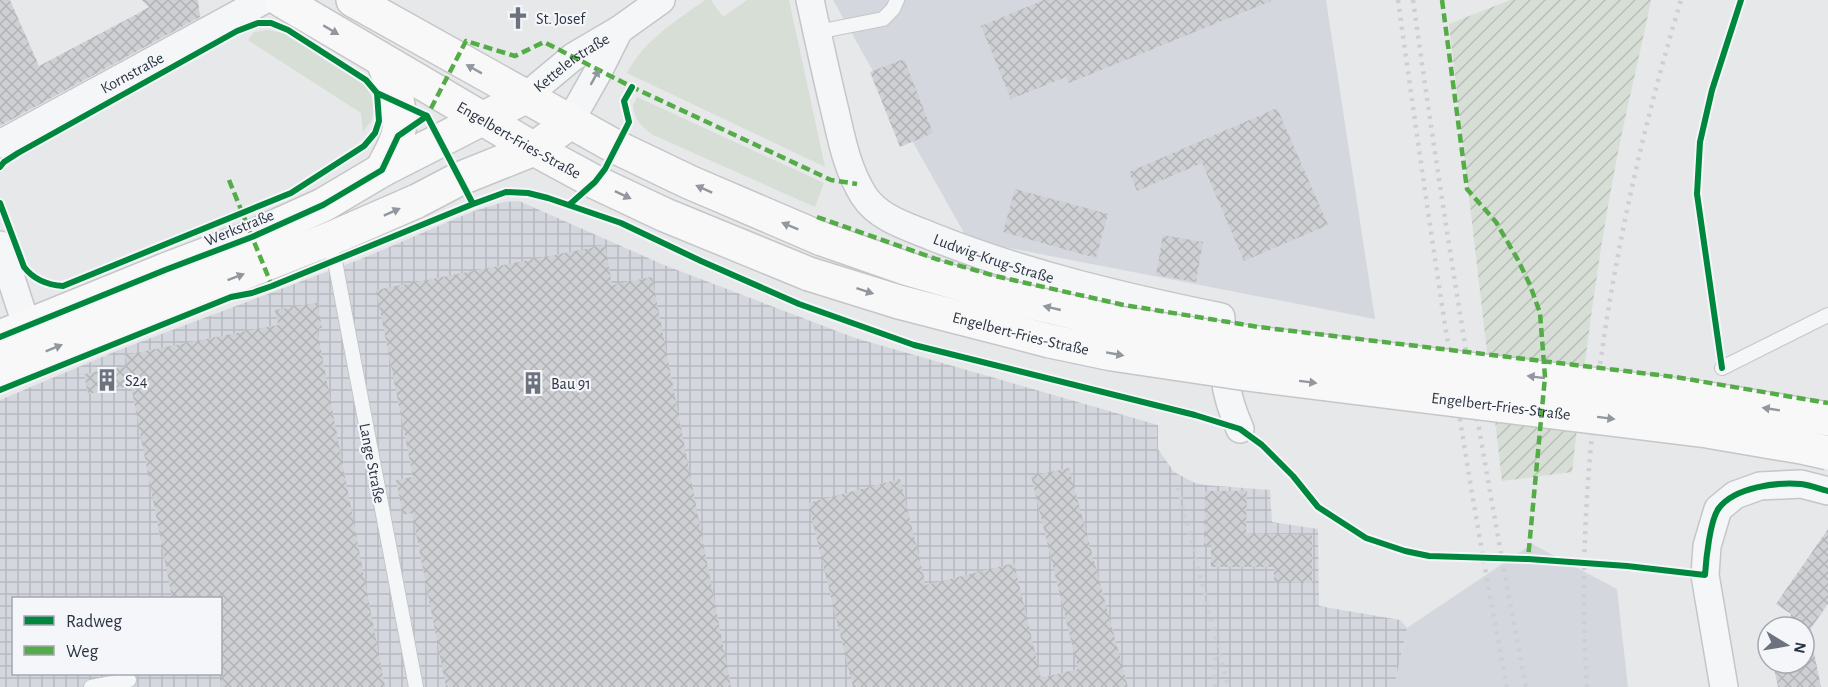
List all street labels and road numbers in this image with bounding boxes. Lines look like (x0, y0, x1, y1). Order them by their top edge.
street label: Kettelerstraße (531, 31, 612, 95)
street label: Kornstraße (98, 49, 166, 97)
street label: Engelbert-Fries-Straße (454, 98, 583, 182)
street label: Werkstraße (202, 207, 276, 249)
street label: Ludwig-Krug-Straße (931, 231, 1056, 286)
street label: Engelbert-Fries-Straße (951, 309, 1090, 358)
street label: Engelbert-Fries-Straße (1430, 390, 1571, 423)
street label: Lange Straße (356, 422, 388, 505)

